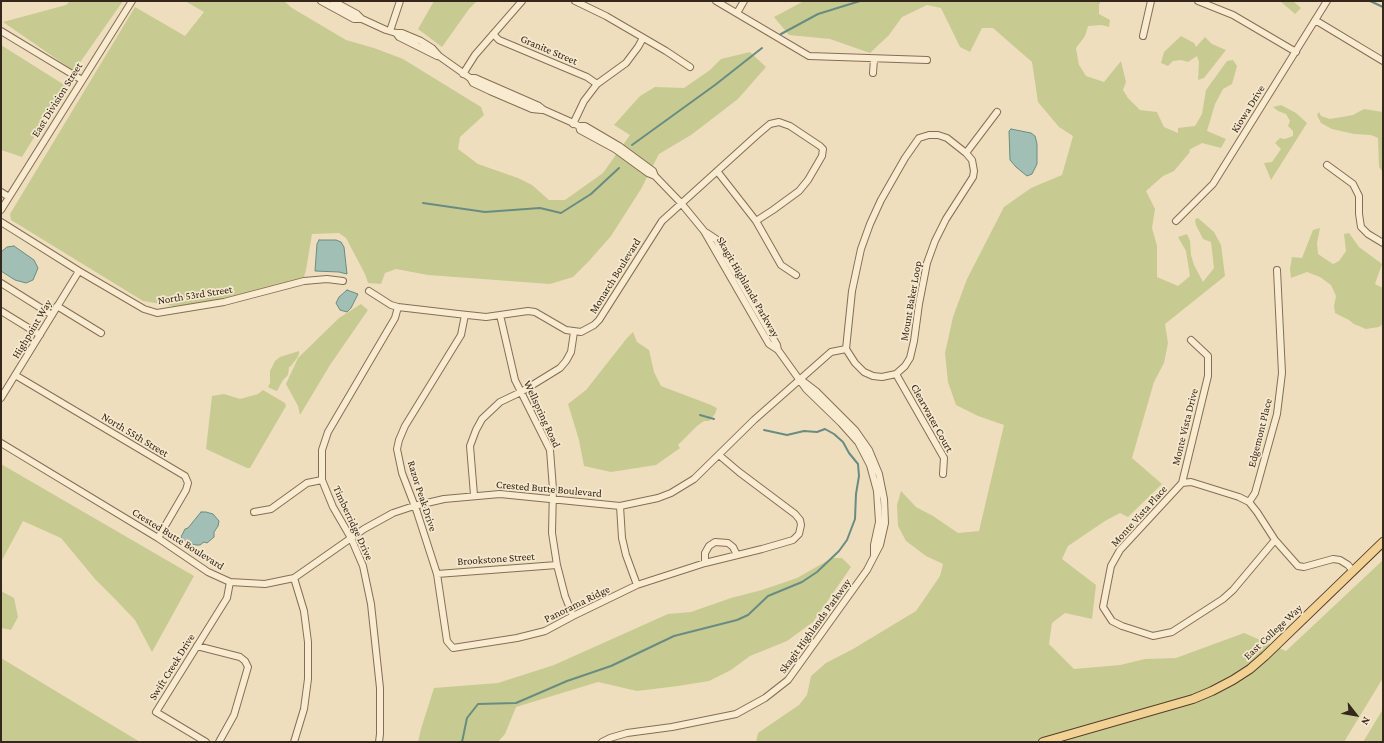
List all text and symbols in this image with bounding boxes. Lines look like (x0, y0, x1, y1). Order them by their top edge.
street label: Granite Street (518, 32, 580, 68)
street label: East Division Street (29, 60, 85, 140)
street label: Kiowa Drive (1228, 83, 1268, 135)
street label: Skagit Highlands Parkway (714, 234, 782, 340)
street label: Monarch Boulevard (587, 236, 643, 316)
street label: Mount Baker Loop (897, 260, 925, 342)
street label: North 53rd Street (157, 283, 233, 307)
street label: Highpoint Way (9, 297, 55, 361)
street label: Wellspring Road (521, 378, 563, 450)
street label: Clearwater Court (908, 382, 956, 454)
street label: Monte Vista Drive (1169, 387, 1201, 467)
street label: Edgemont Place (1245, 397, 1275, 469)
street label: North 55th Street (99, 410, 171, 460)
street label: Razor Peak Drive (404, 459, 440, 533)
street label: Crested Butte Boulevard (496, 478, 602, 500)
street label: Monte Vista Place (1108, 483, 1170, 549)
street label: Timberridge Drive (330, 484, 376, 562)
street label: Crested Butte Boulevard (130, 505, 226, 573)
street label: Brookstone Street (457, 550, 535, 568)
street label: Skagit Highlands Parkway (776, 576, 854, 676)
street label: Panorama Ridge (542, 582, 612, 626)
street label: East College Way (1241, 601, 1305, 663)
street label: Swift Creek Drive (146, 631, 198, 703)
north arrow (1336, 695, 1376, 735)
text: N (1359, 715, 1373, 727)

